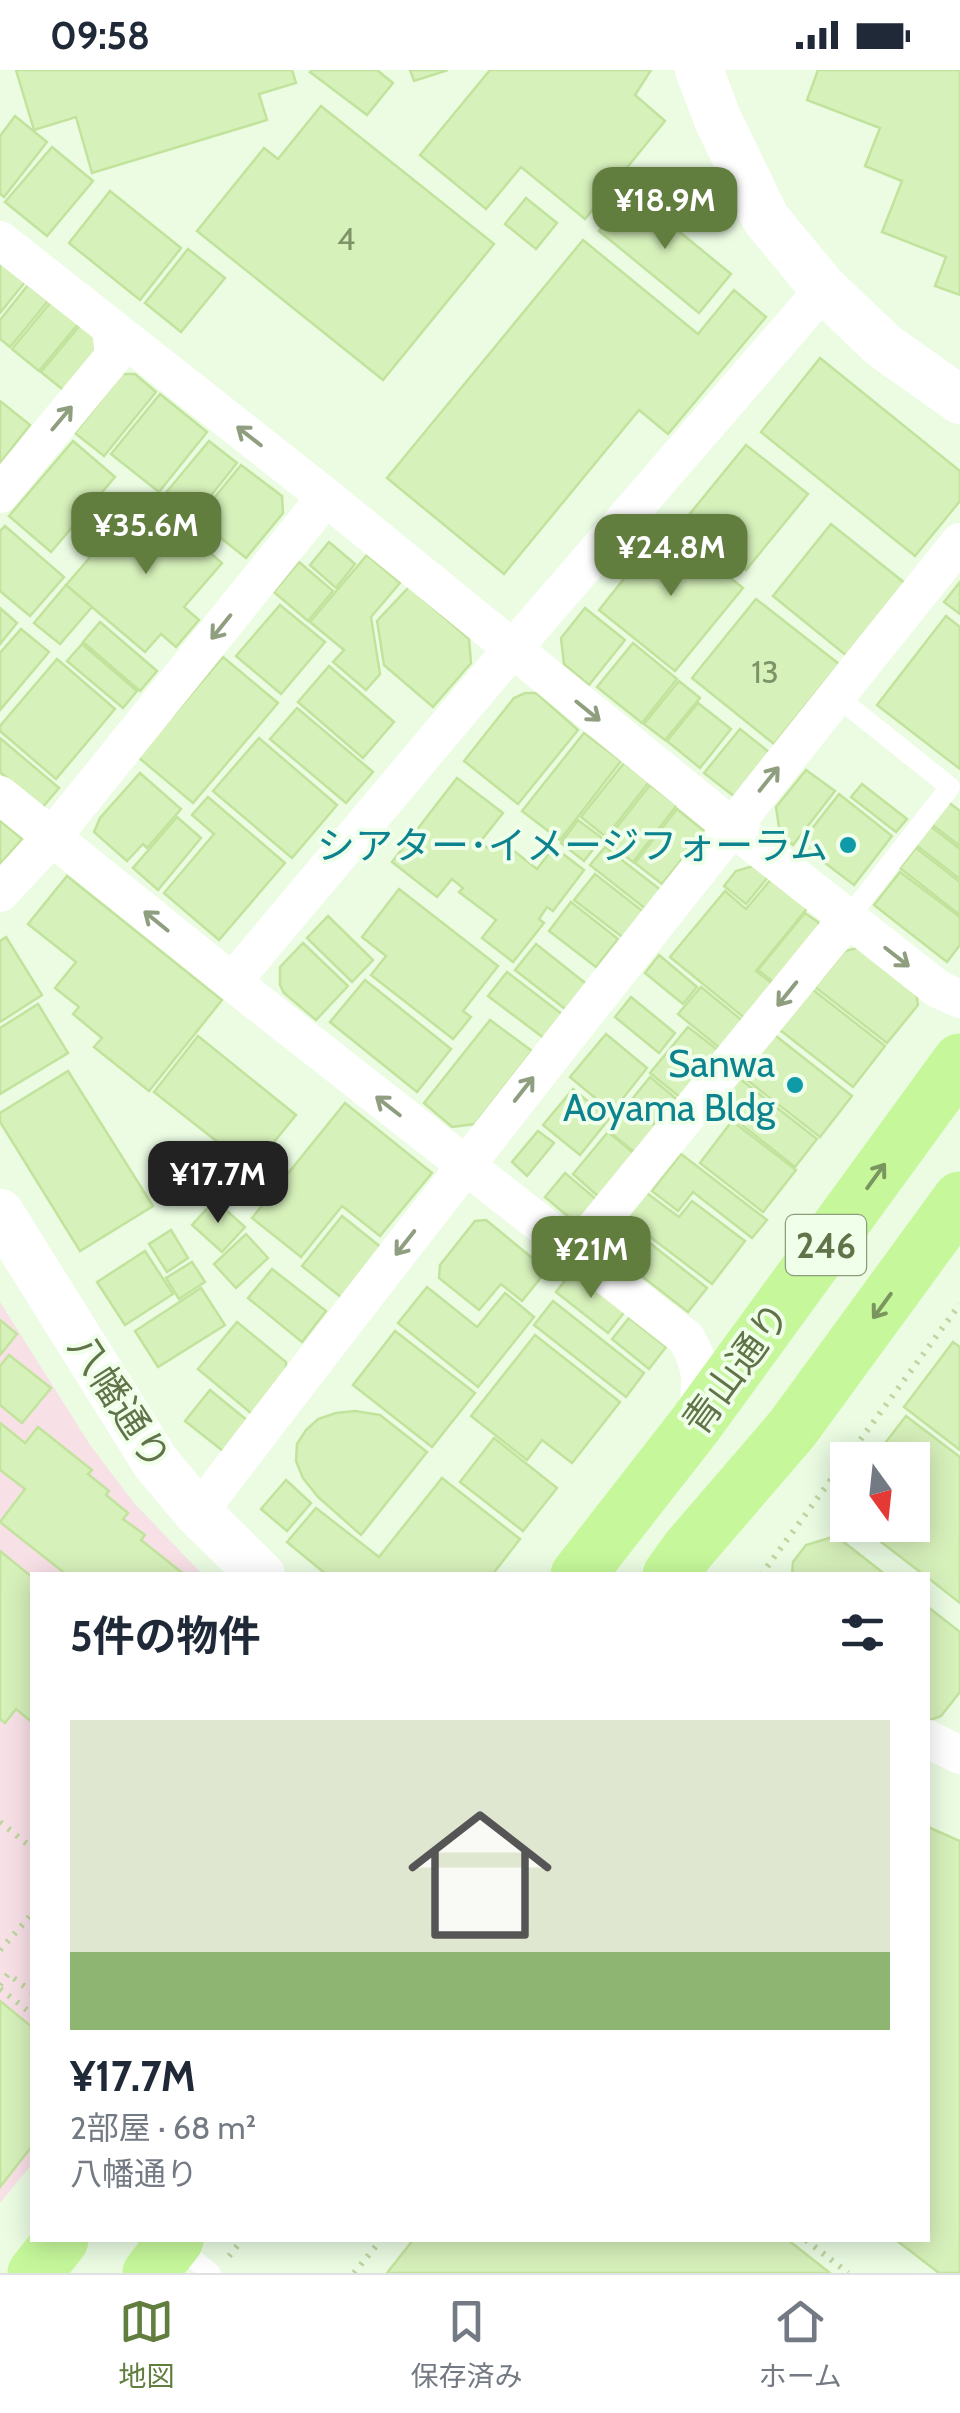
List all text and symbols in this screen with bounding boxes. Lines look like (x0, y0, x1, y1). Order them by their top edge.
text: 09:58 (50, 12, 150, 59)
pin: ¥18.9M (584, 167, 746, 252)
text: ¥18.9M (614, 180, 716, 219)
house number: 4 (337, 219, 355, 258)
one-way arrow (51, 406, 73, 432)
one-way arrow (236, 426, 263, 447)
pin: ¥35.6M (65, 492, 227, 577)
text: ¥35.6M (93, 505, 199, 544)
pin: ¥24.8M (590, 514, 752, 599)
text: ¥24.8M (616, 527, 726, 566)
one-way arrow (210, 614, 232, 640)
house number: 13 (751, 652, 779, 691)
one-way arrow (575, 700, 601, 722)
one-way arrow (758, 767, 780, 793)
place label: シアター･イメージフォーラム (317, 822, 828, 869)
marker: シアター･イメージフォーラム (837, 834, 859, 856)
one-way arrow (143, 911, 170, 932)
one-way arrow (884, 946, 910, 968)
one-way arrow (776, 980, 798, 1006)
place label: Sanwa Aoyama Bldg (563, 1040, 776, 1131)
marker: Sanwa Aoyama Bldg (784, 1074, 806, 1096)
one-way arrow (513, 1077, 535, 1103)
one-way arrow (375, 1095, 402, 1116)
pin: ¥17.7M (137, 1141, 299, 1226)
text: ¥17.7M (170, 1154, 266, 1193)
one-way arrow (865, 1163, 886, 1190)
road number: 246 (786, 1215, 866, 1275)
pin: ¥21M (532, 1216, 650, 1301)
text: ¥21M (554, 1229, 628, 1268)
one-way arrow (394, 1230, 416, 1256)
one-way arrow (871, 1292, 892, 1319)
street label: 青山通り (672, 1293, 800, 1443)
street label: 八幡通り (59, 1325, 181, 1479)
north arrow (830, 1442, 930, 1542)
map controls (830, 1442, 930, 1542)
icon: filters (835, 1605, 890, 1660)
text: 5件の物件 (70, 1610, 261, 1662)
icon: home (390, 1785, 570, 1965)
text: ¥17.7M (70, 2050, 196, 2102)
text: 2部屋 · 68 m² (70, 2108, 256, 2147)
text: 八幡通り (70, 2154, 198, 2193)
tab: 地図 (118, 2294, 174, 2394)
tab: 保存済み (410, 2294, 522, 2394)
tab: ホーム (759, 2294, 842, 2394)

